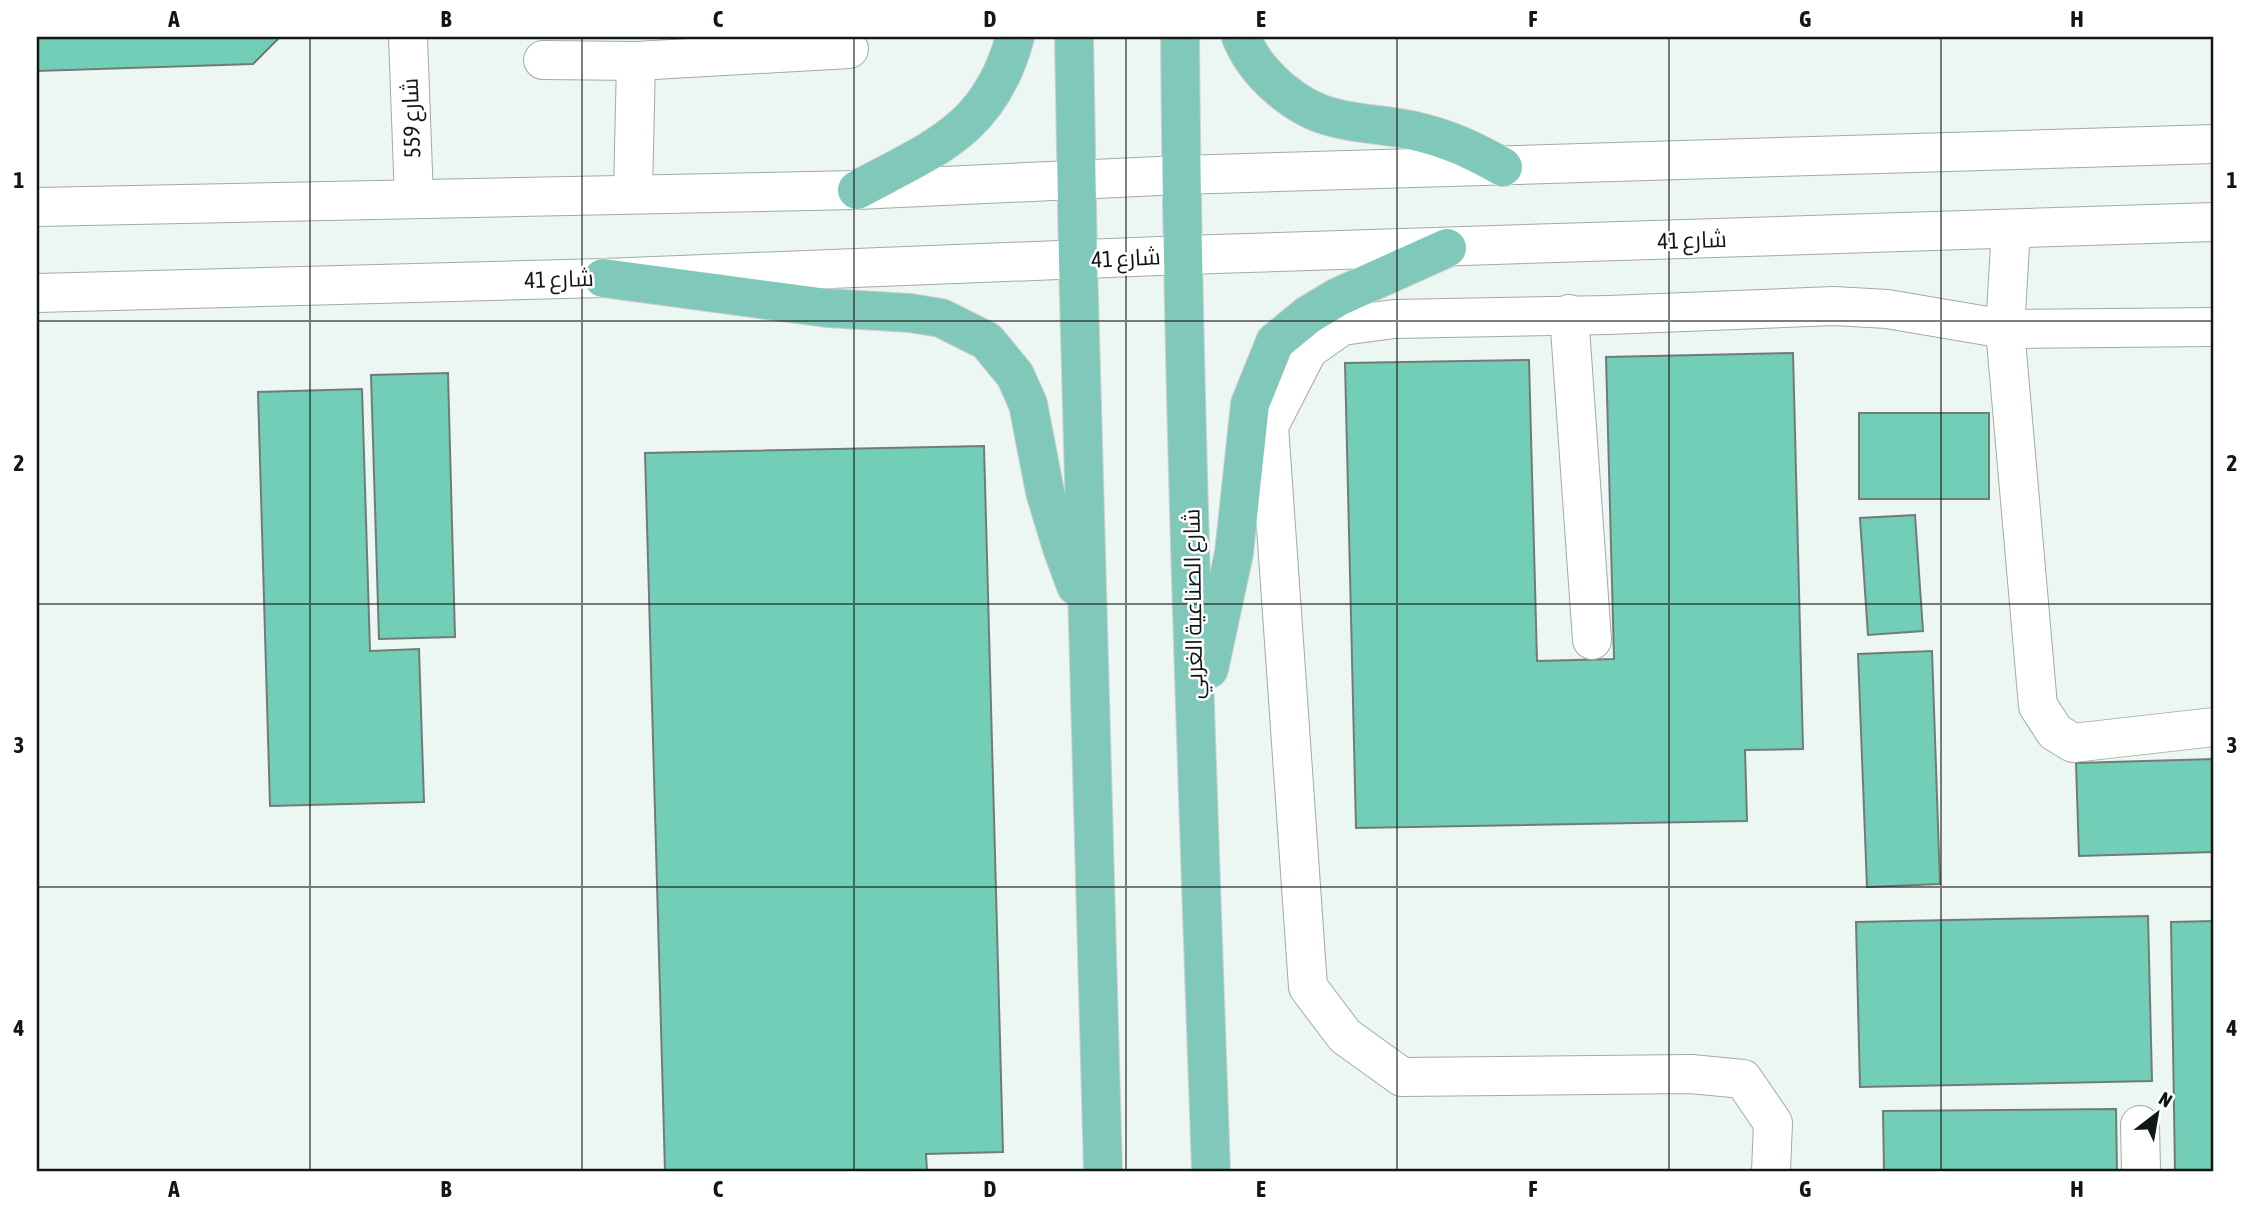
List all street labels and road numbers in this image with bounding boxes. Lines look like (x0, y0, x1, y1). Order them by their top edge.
street label: شارع 559 (397, 77, 428, 158)
street label: شارع 41 (1657, 226, 1727, 257)
street label: شارع 41 (1091, 243, 1161, 276)
street label: شارع 41 (524, 265, 594, 296)
street label: شارع الصناعية الغربي (1178, 508, 1213, 700)

